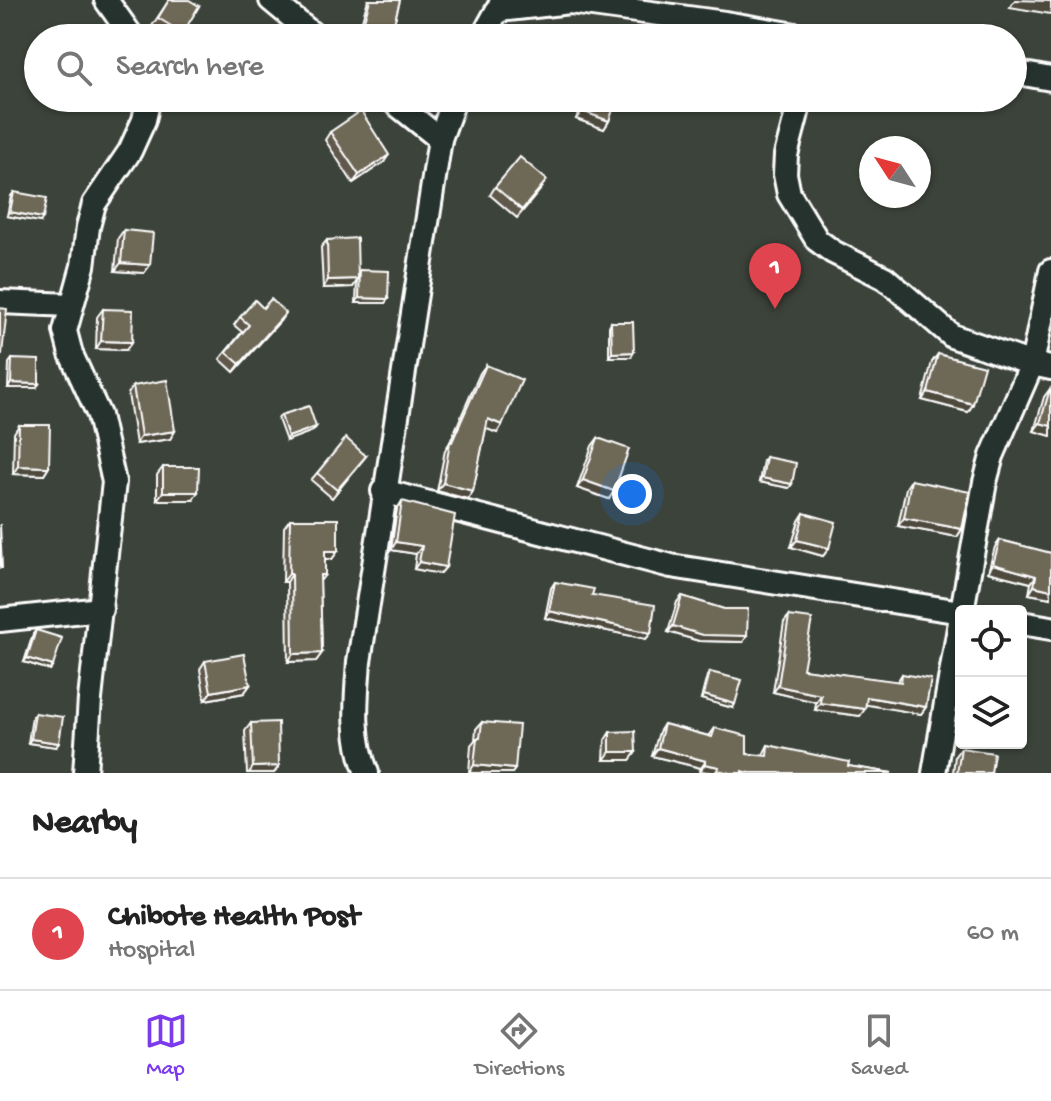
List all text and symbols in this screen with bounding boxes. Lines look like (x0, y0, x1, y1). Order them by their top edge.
search box (24, 24, 1027, 112)
icon: search (52, 46, 96, 90)
text: Search here (116, 51, 264, 86)
north arrow (859, 136, 931, 208)
pin: 1 (749, 243, 801, 309)
your location (612, 474, 652, 514)
map controls (955, 605, 1027, 749)
button: locate (955, 605, 1027, 677)
button: layers (955, 677, 1027, 749)
text: Nearby (32, 805, 137, 845)
text: Chibote Health Post (108, 901, 360, 936)
text: 1 (53, 919, 63, 950)
text: 60 m (966, 919, 1019, 950)
text: Hospital (108, 936, 195, 967)
tab: Map (144, 1009, 188, 1083)
tab: Directions (475, 1009, 564, 1083)
tab: Saved (851, 1009, 907, 1083)

